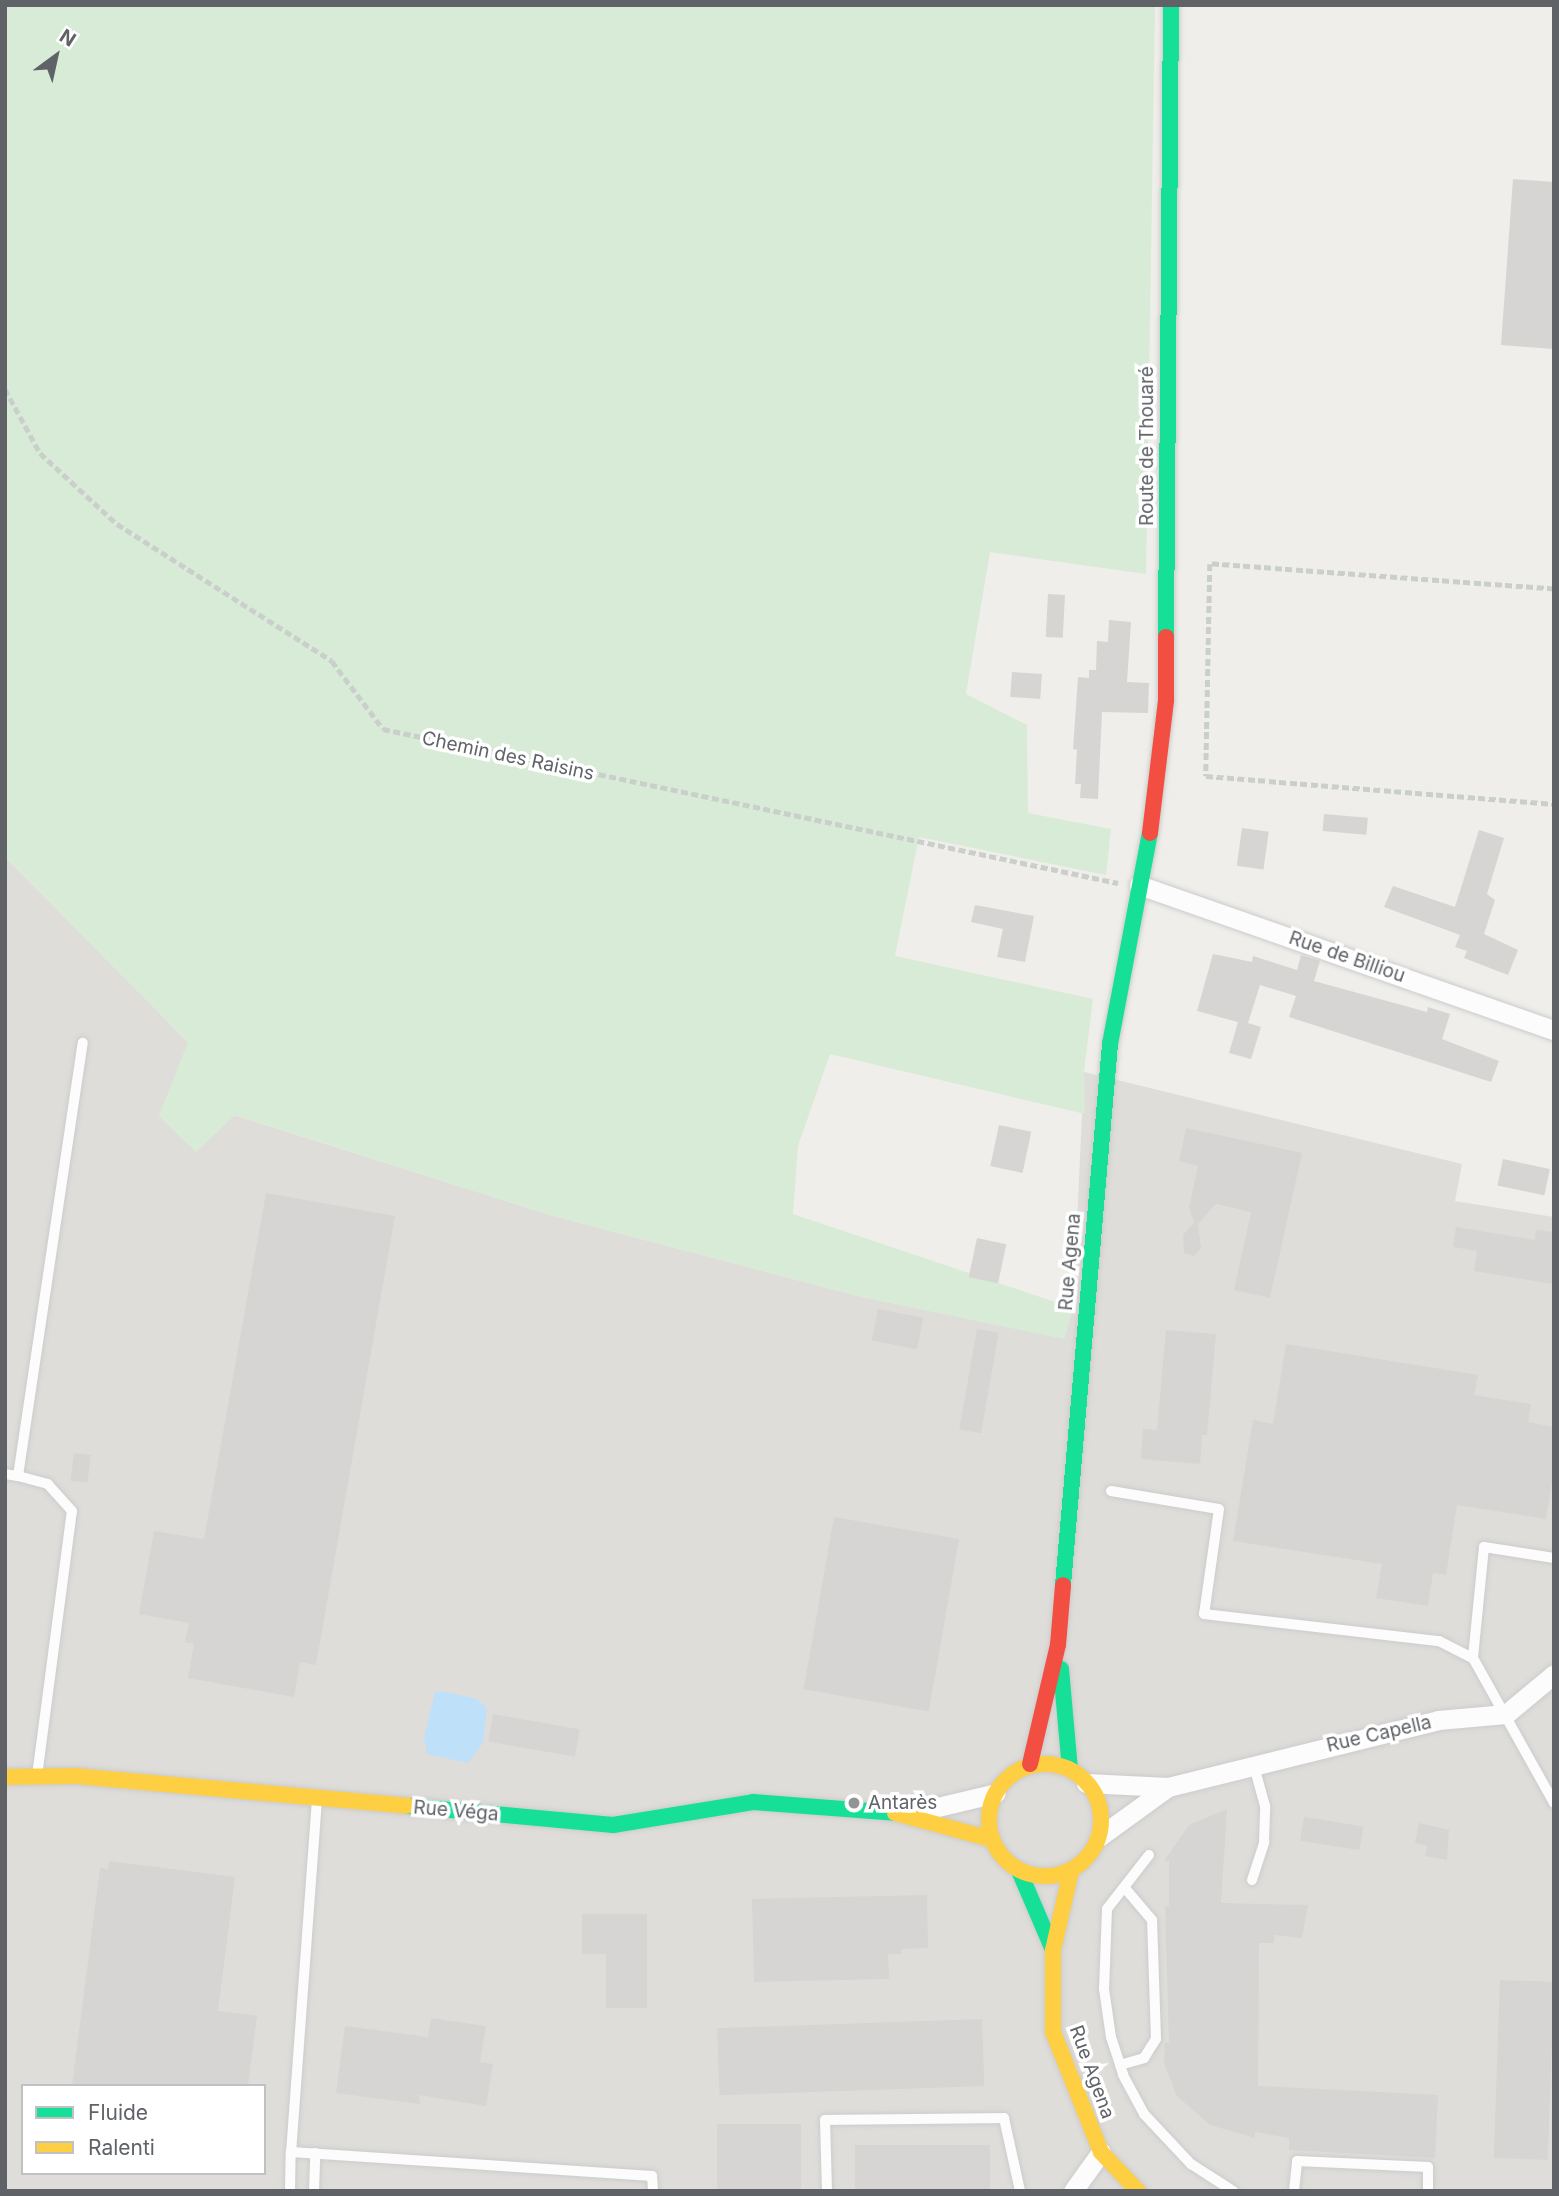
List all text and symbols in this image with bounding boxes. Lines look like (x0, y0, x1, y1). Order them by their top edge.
north arrow (21, 21, 91, 91)
text: N (55, 24, 80, 52)
street label: Route de Thouaré (1136, 366, 1158, 526)
street label: Chemin des Raisins (420, 727, 596, 785)
street label: Rue de Billiou (1286, 926, 1408, 988)
street label: Rue Agena (1054, 1212, 1086, 1312)
street label: Rue Capella (1324, 1711, 1434, 1757)
place label: Antarès (868, 1792, 937, 1814)
marker: Antarès (846, 1795, 862, 1811)
street label: Rue Véga (412, 1796, 500, 1826)
street label: Rue Agena (1065, 2022, 1119, 2122)
legend (21, 2084, 266, 2175)
text: Fluide (88, 2100, 148, 2125)
text: Ralenti (88, 2135, 155, 2160)

